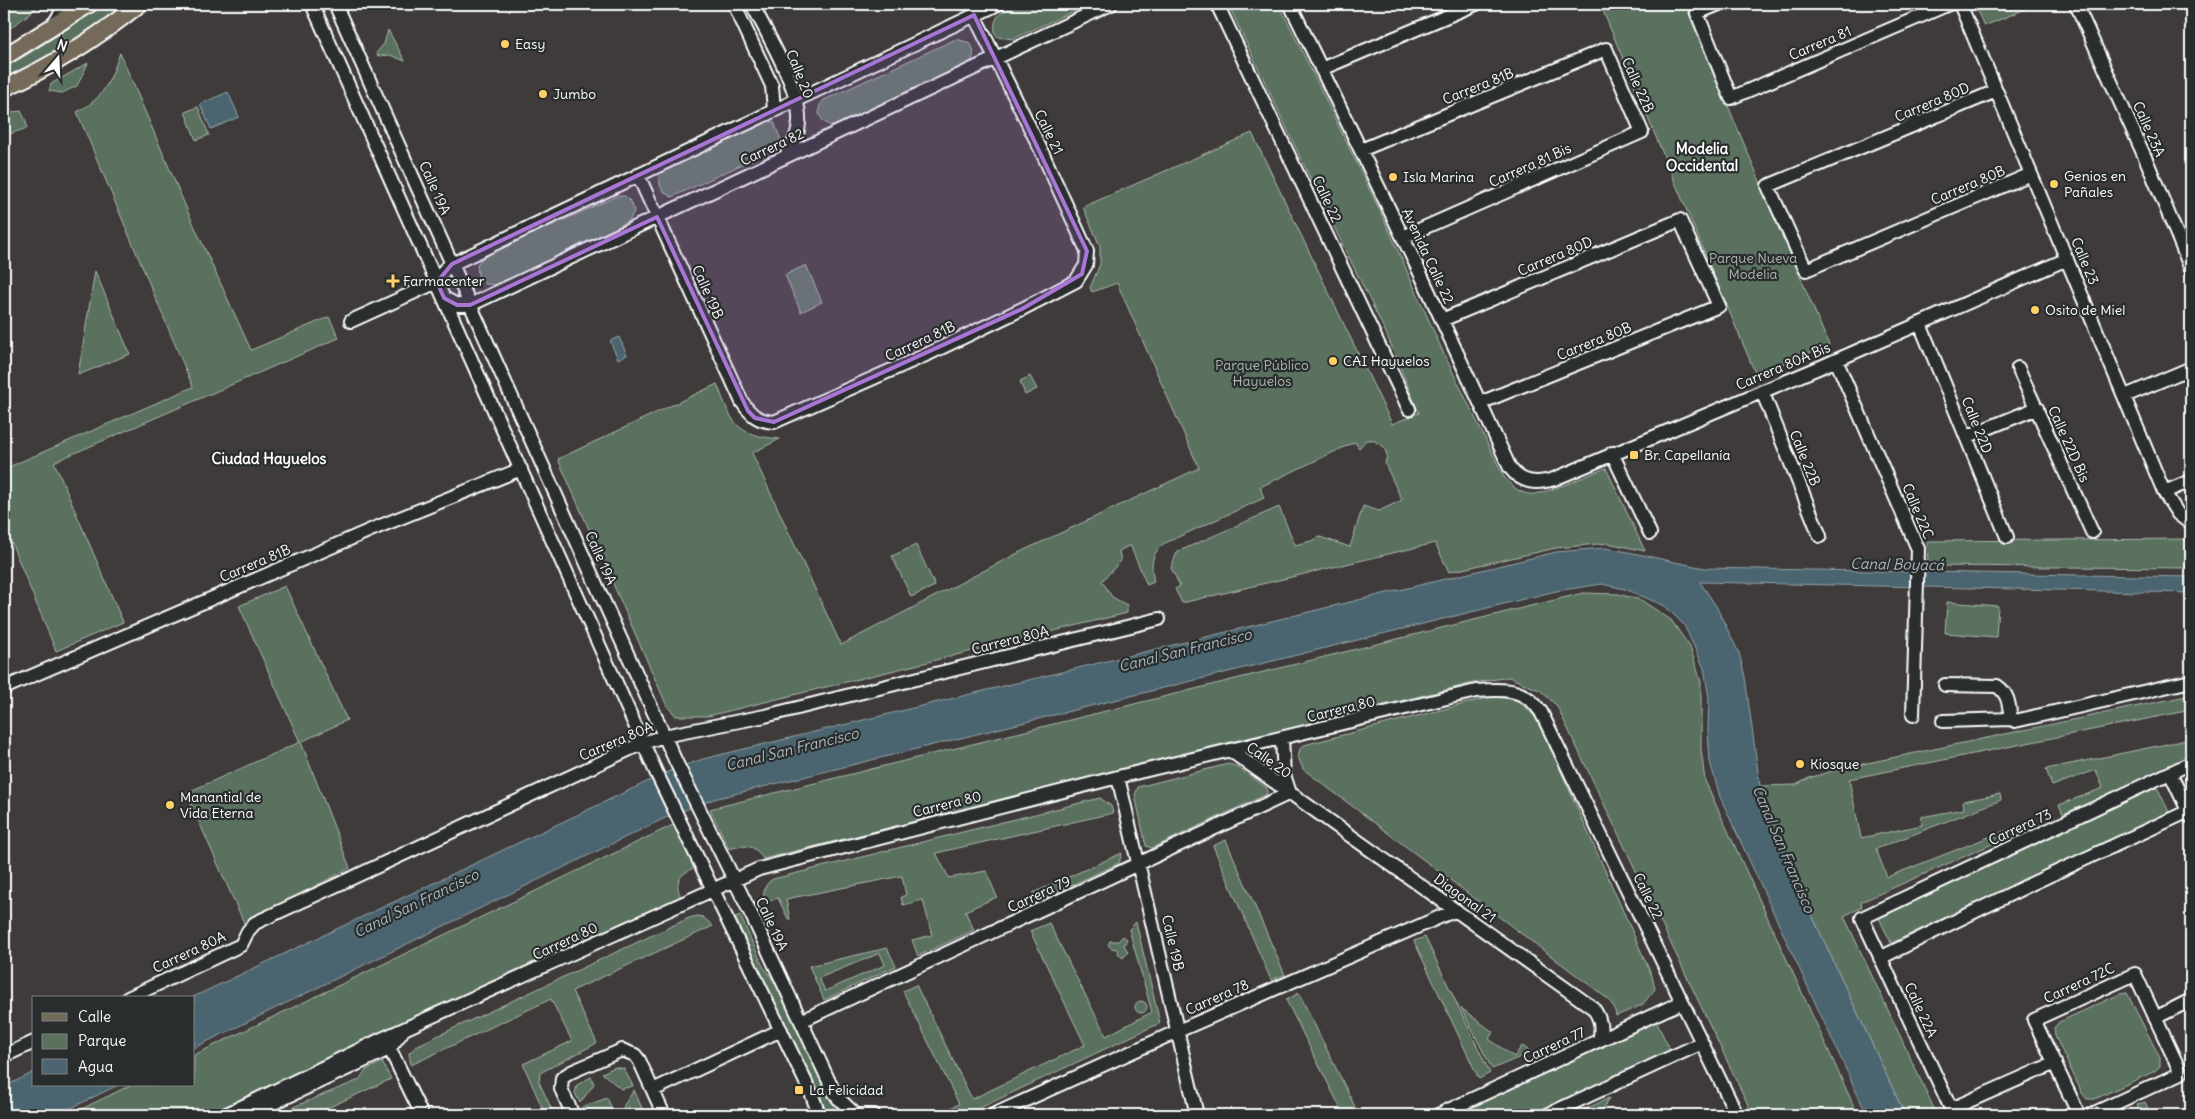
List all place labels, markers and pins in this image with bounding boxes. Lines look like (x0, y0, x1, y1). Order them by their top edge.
place label: Easy (515, 35, 545, 53)
marker: Easy (499, 38, 511, 50)
place label: Jumbo (553, 85, 596, 103)
marker: Jumbo (537, 88, 549, 100)
place label: Genios en Pañales (2064, 167, 2126, 201)
place label: Isla Marina (1403, 168, 1474, 186)
marker: Isla Marina (1387, 171, 1399, 183)
marker: Genios en Pañales (2048, 178, 2060, 190)
place label: Farmacenter (403, 272, 485, 290)
marker: Farmacenter (387, 275, 399, 287)
place label: Osito de Miel (2045, 301, 2125, 319)
marker: Osito de Miel (2029, 304, 2041, 316)
place label: CAI Hayuelos (1343, 352, 1430, 370)
marker: CAI Hayuelos (1327, 355, 1339, 367)
place label: Br. Capellanía (1644, 446, 1730, 464)
marker: Br. Capellanía (1628, 449, 1640, 461)
place label: Kiosque (1810, 755, 1859, 773)
marker: Kiosque (1794, 758, 1806, 770)
place label: Manantial de Vida Eterna (180, 788, 261, 822)
marker: Manantial de Vida Eterna (164, 799, 176, 811)
place label: La Felicidad (809, 1081, 883, 1099)
marker: La Felicidad (793, 1084, 805, 1096)

